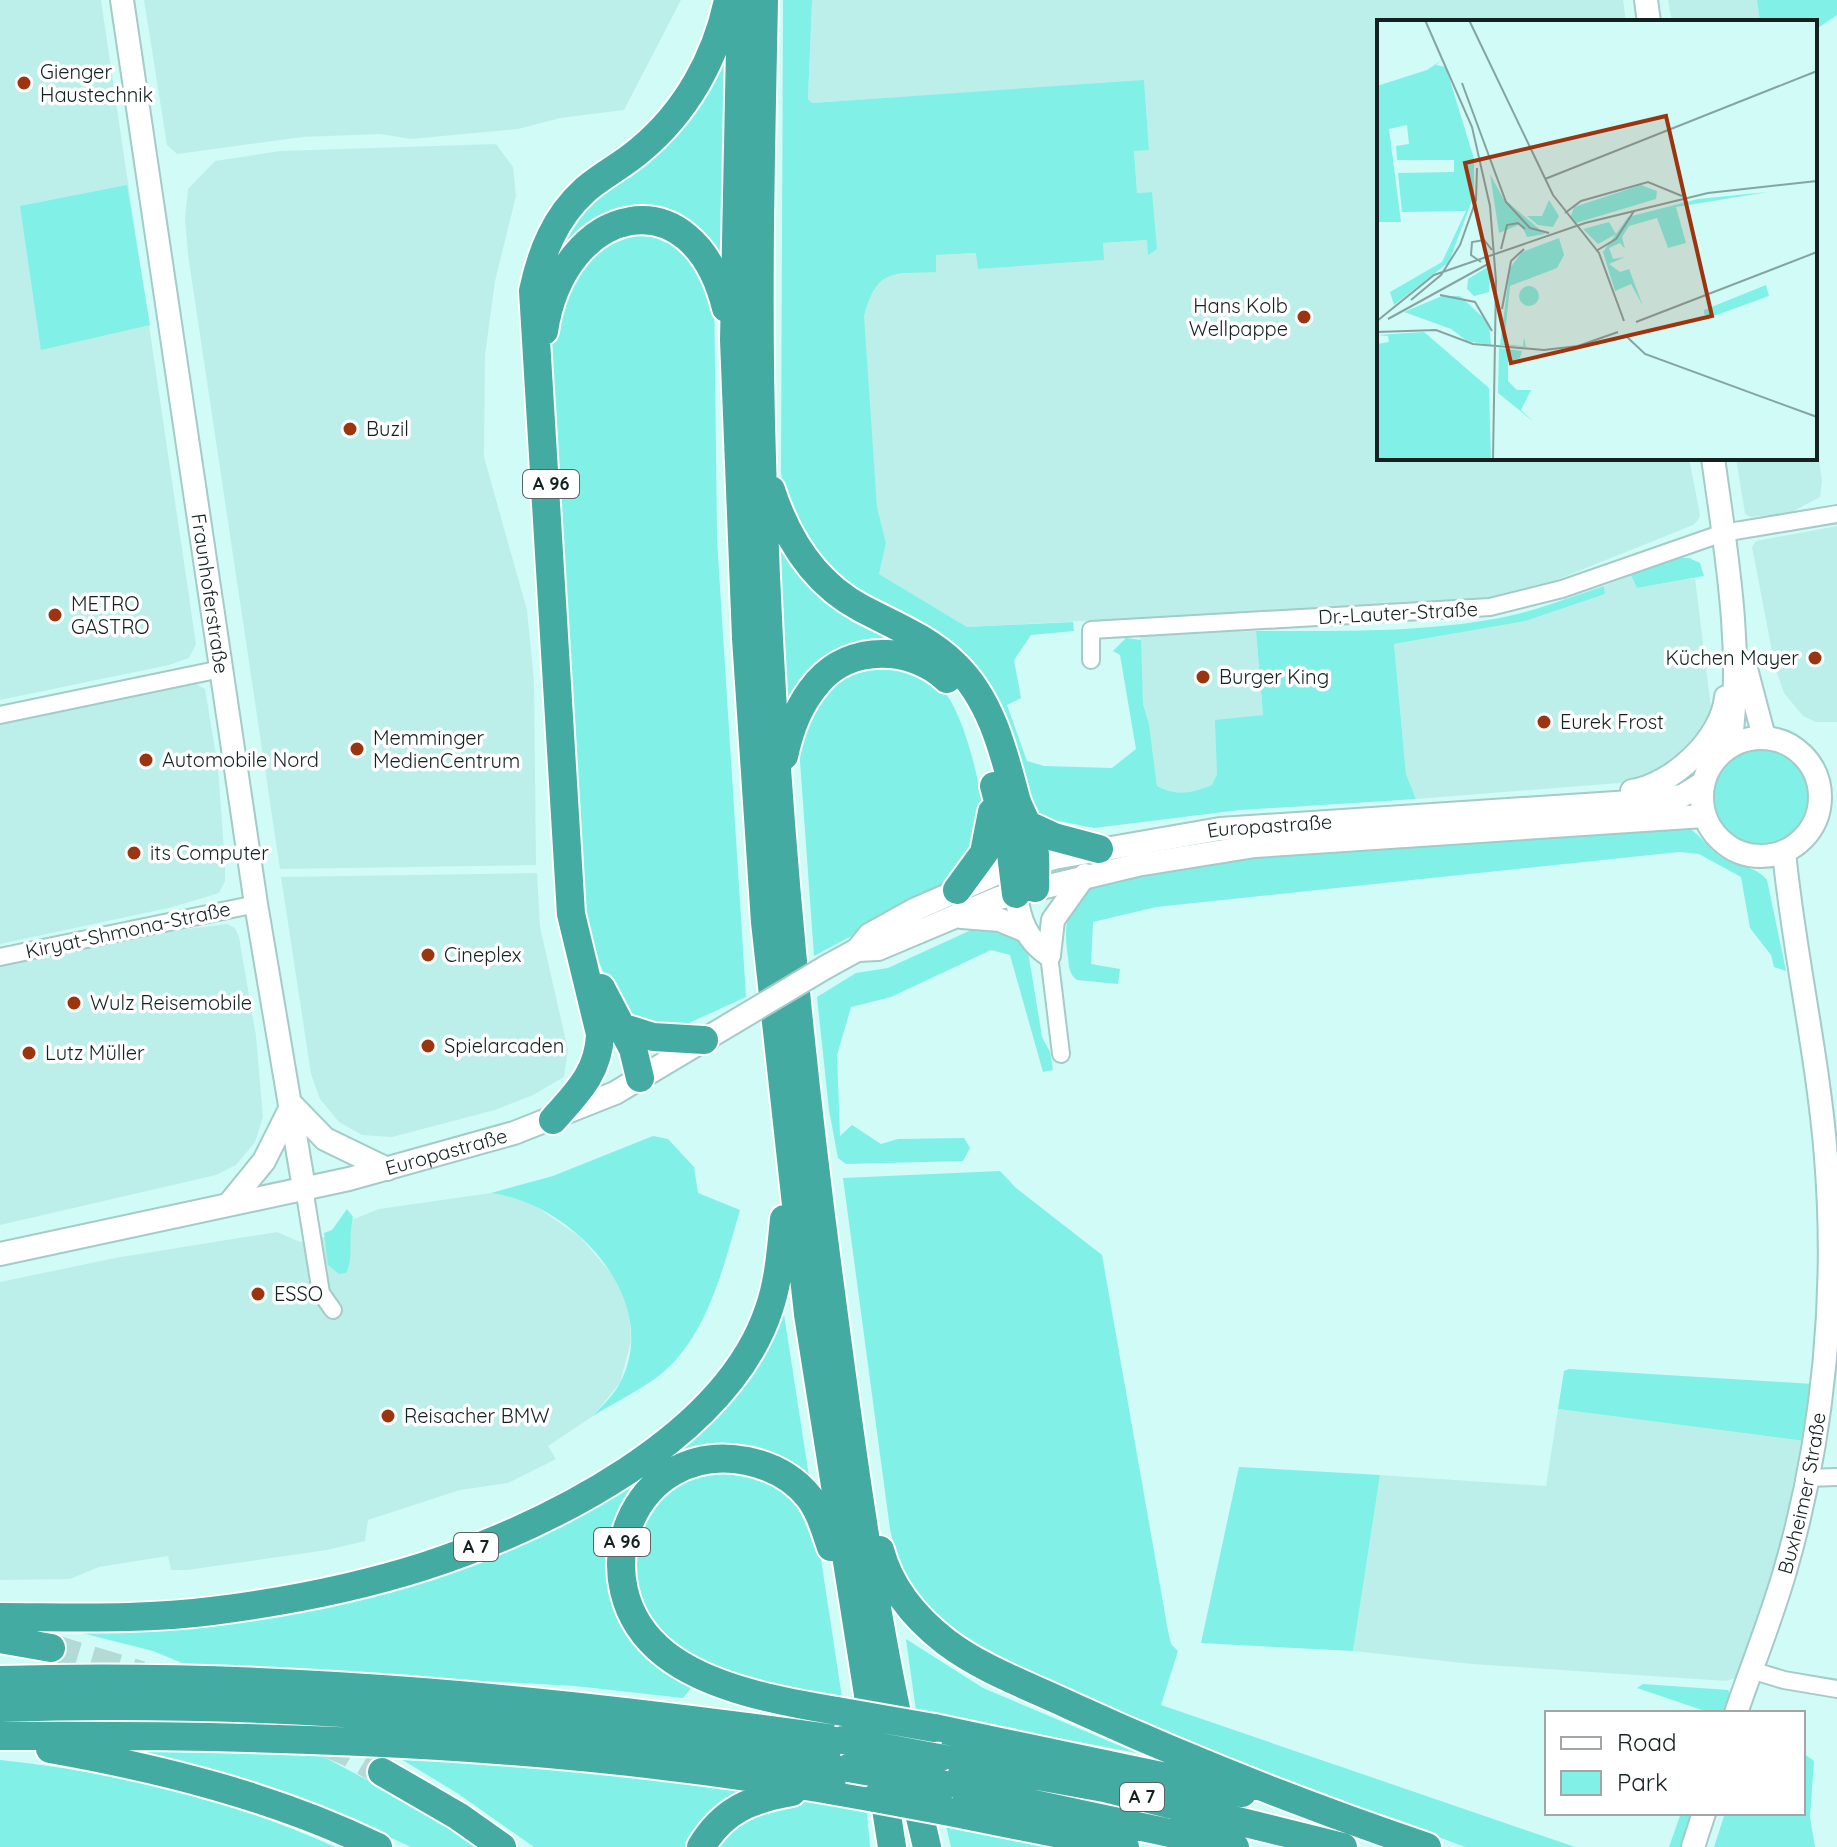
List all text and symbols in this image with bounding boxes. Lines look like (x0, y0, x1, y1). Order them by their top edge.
inset map (1377, 20, 1817, 460)
place label: Gienger Haustechnik (40, 59, 153, 107)
marker: Gienger Haustechnik (15, 74, 33, 92)
place label: Hans Kolb Wellpappe (1189, 293, 1288, 341)
marker: Hans Kolb Wellpappe (1295, 308, 1313, 326)
place label: Buzil (366, 416, 409, 441)
marker: Buzil (341, 420, 359, 438)
road number: A 96 (523, 470, 579, 498)
street label: Fraunhoferstraße (186, 512, 235, 675)
place label: METRO GASTRO (71, 591, 150, 639)
street label: Dr.-Lauter-Straße (1318, 596, 1478, 629)
marker: METRO GASTRO (46, 606, 64, 624)
place label: Küchen Mayer (1665, 645, 1799, 670)
marker: Küchen Mayer (1806, 649, 1824, 667)
place label: Burger King (1219, 664, 1329, 689)
marker: Burger King (1194, 668, 1212, 686)
place label: Eurek Frost (1560, 709, 1664, 734)
marker: Eurek Frost (1535, 713, 1553, 731)
place label: Memminger MedienCentrum (373, 725, 520, 773)
marker: Memminger MedienCentrum (348, 740, 366, 758)
place label: Automobile Nord (162, 747, 319, 772)
marker: Automobile Nord (137, 751, 155, 769)
street label: Europastraße (1205, 809, 1333, 843)
place label: its Computer (150, 840, 269, 865)
marker: its Computer (125, 844, 143, 862)
street label: Kiryat-Shmona-Straße (23, 896, 233, 963)
place label: Cineplex (444, 942, 522, 967)
marker: Cineplex (419, 946, 437, 964)
place label: Wulz Reisemobile (90, 990, 252, 1015)
marker: Wulz Reisemobile (65, 994, 83, 1012)
place label: Spielarcaden (444, 1033, 564, 1058)
marker: Spielarcaden (419, 1037, 437, 1055)
place label: Lutz Müller (45, 1040, 145, 1065)
marker: Lutz Müller (20, 1044, 38, 1062)
street label: Europastraße (382, 1123, 510, 1180)
place label: ESSO (274, 1281, 323, 1306)
marker: ESSO (249, 1285, 267, 1303)
place label: Reisacher BMW (404, 1403, 550, 1428)
marker: Reisacher BMW (379, 1407, 397, 1425)
street label: Buxheimer Straße (1772, 1411, 1831, 1577)
road number: A 96 (594, 1528, 650, 1556)
road number: A 7 (454, 1533, 498, 1561)
legend (1545, 1711, 1805, 1815)
text: Road (1617, 1727, 1677, 1757)
text: Park (1617, 1767, 1668, 1797)
road number: A 7 (1120, 1783, 1164, 1811)

